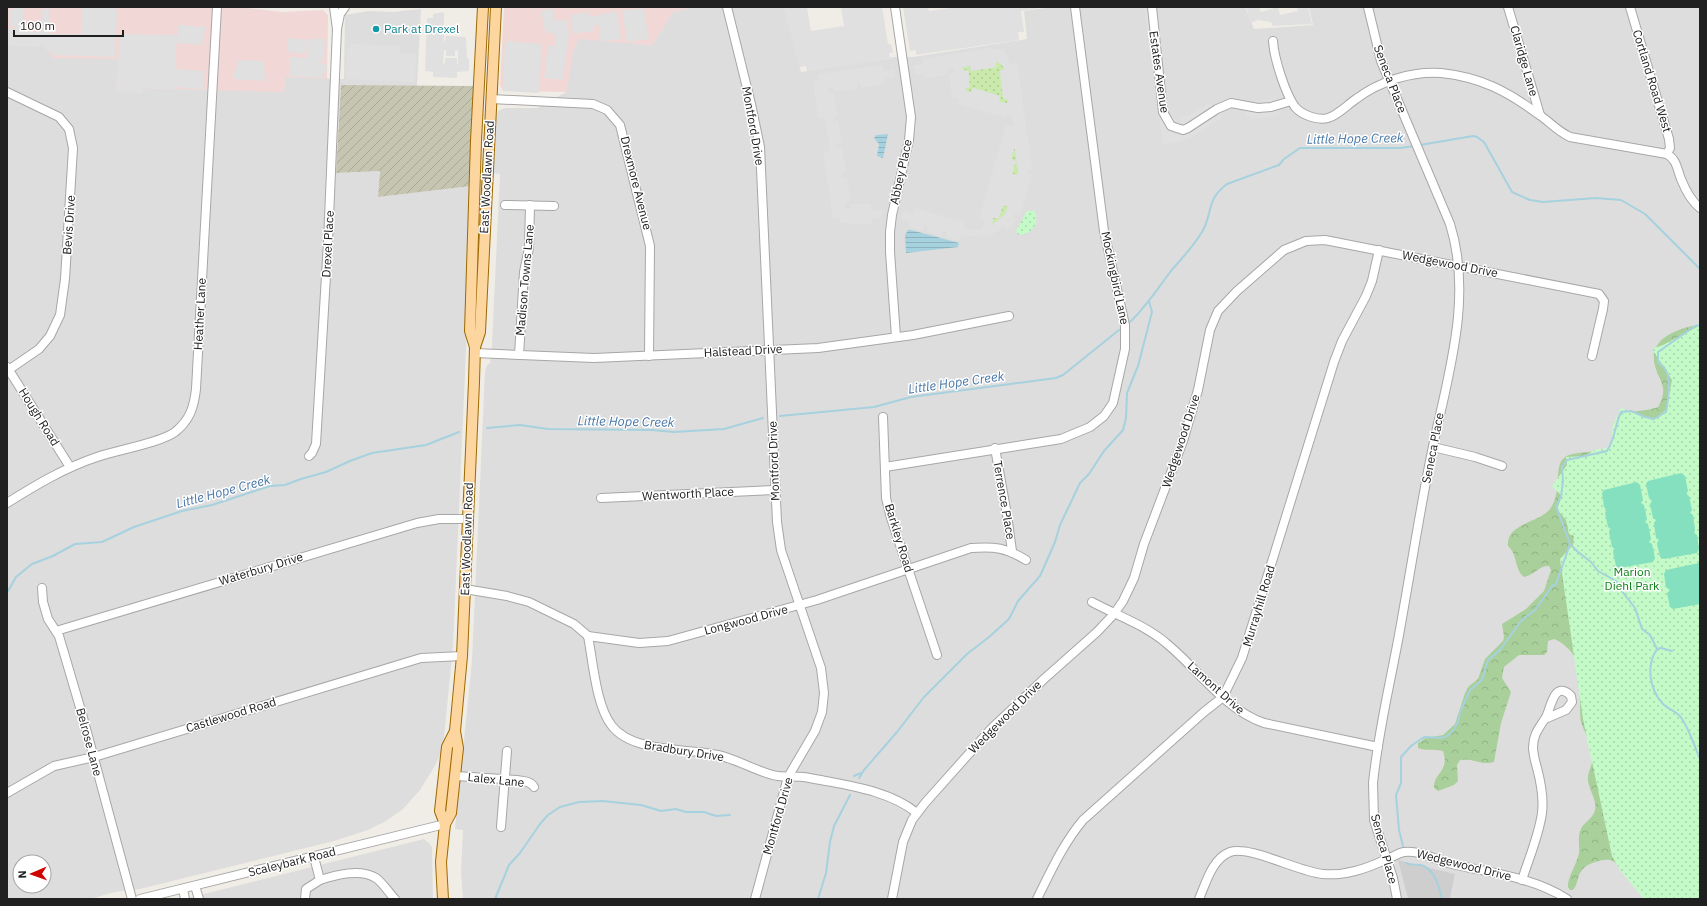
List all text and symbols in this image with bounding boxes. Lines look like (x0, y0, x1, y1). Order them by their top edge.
scale bar (14, 12, 123, 38)
text: 100 m (20, 18, 55, 33)
place label: Park at Drexel (384, 21, 459, 36)
marker: Park at Drexel (371, 24, 381, 34)
street label: Claridge Lane (1507, 24, 1542, 98)
street label: Cortland Road West (1630, 28, 1675, 134)
street label: Estates Avenue (1146, 30, 1173, 114)
street label: Seneca Place (1371, 43, 1410, 115)
street label: Montford Drive (739, 85, 768, 167)
street label: East Woodlawn Road (476, 120, 497, 234)
water label: Little Hope Creek (1306, 129, 1404, 148)
street label: Drexmore Avenue (618, 135, 655, 232)
street label: Abbey Place (886, 137, 915, 206)
street label: Bevis Drive (59, 194, 78, 255)
street label: Drexel Place (318, 210, 337, 278)
street label: Madison Towns Lane (512, 223, 537, 336)
street label: Mockingbird Lane (1098, 230, 1133, 326)
street label: Wedgewood Drive (1401, 247, 1500, 280)
street label: Heather Lane (190, 277, 209, 350)
street label: Halstead Drive (703, 341, 783, 360)
water label: Little Hope Creek (907, 367, 1005, 398)
street label: Hough Road (16, 385, 63, 449)
street label: Wedgewood Drive (1158, 392, 1203, 489)
street label: Seneca Place (1418, 411, 1447, 485)
water label: Little Hope Creek (577, 412, 675, 431)
street label: Montford Drive (765, 420, 782, 501)
street label: Terrence Place (990, 459, 1019, 541)
water label: Little Hope Creek (174, 471, 272, 512)
street label: East Woodlawn Road (457, 482, 476, 596)
street label: Wentworth Place (642, 484, 735, 503)
street label: Barkley Road (882, 502, 917, 574)
street label: Waterbury Drive (217, 548, 305, 588)
street label: Murrayhill Road (1239, 563, 1278, 648)
park label: Marion Diehl Park (1605, 564, 1660, 593)
street label: Longwood Drive (702, 601, 790, 638)
street label: Lamont Drive (1185, 658, 1248, 717)
street label: Wedgewood Drive (965, 677, 1045, 756)
street label: Castlewood Road (184, 694, 278, 735)
street label: Belrose Lane (73, 706, 106, 778)
street label: Bradbury Drive (643, 737, 725, 764)
street label: Lalex Lane (467, 769, 526, 790)
street label: Montford Drive (759, 775, 796, 856)
street label: Seneca Place (1368, 812, 1401, 886)
street label: Scaleybark Road (247, 843, 337, 880)
street label: Wedgewood Drive (1415, 845, 1513, 884)
north arrow (12, 854, 52, 894)
text: N (15, 870, 29, 879)

